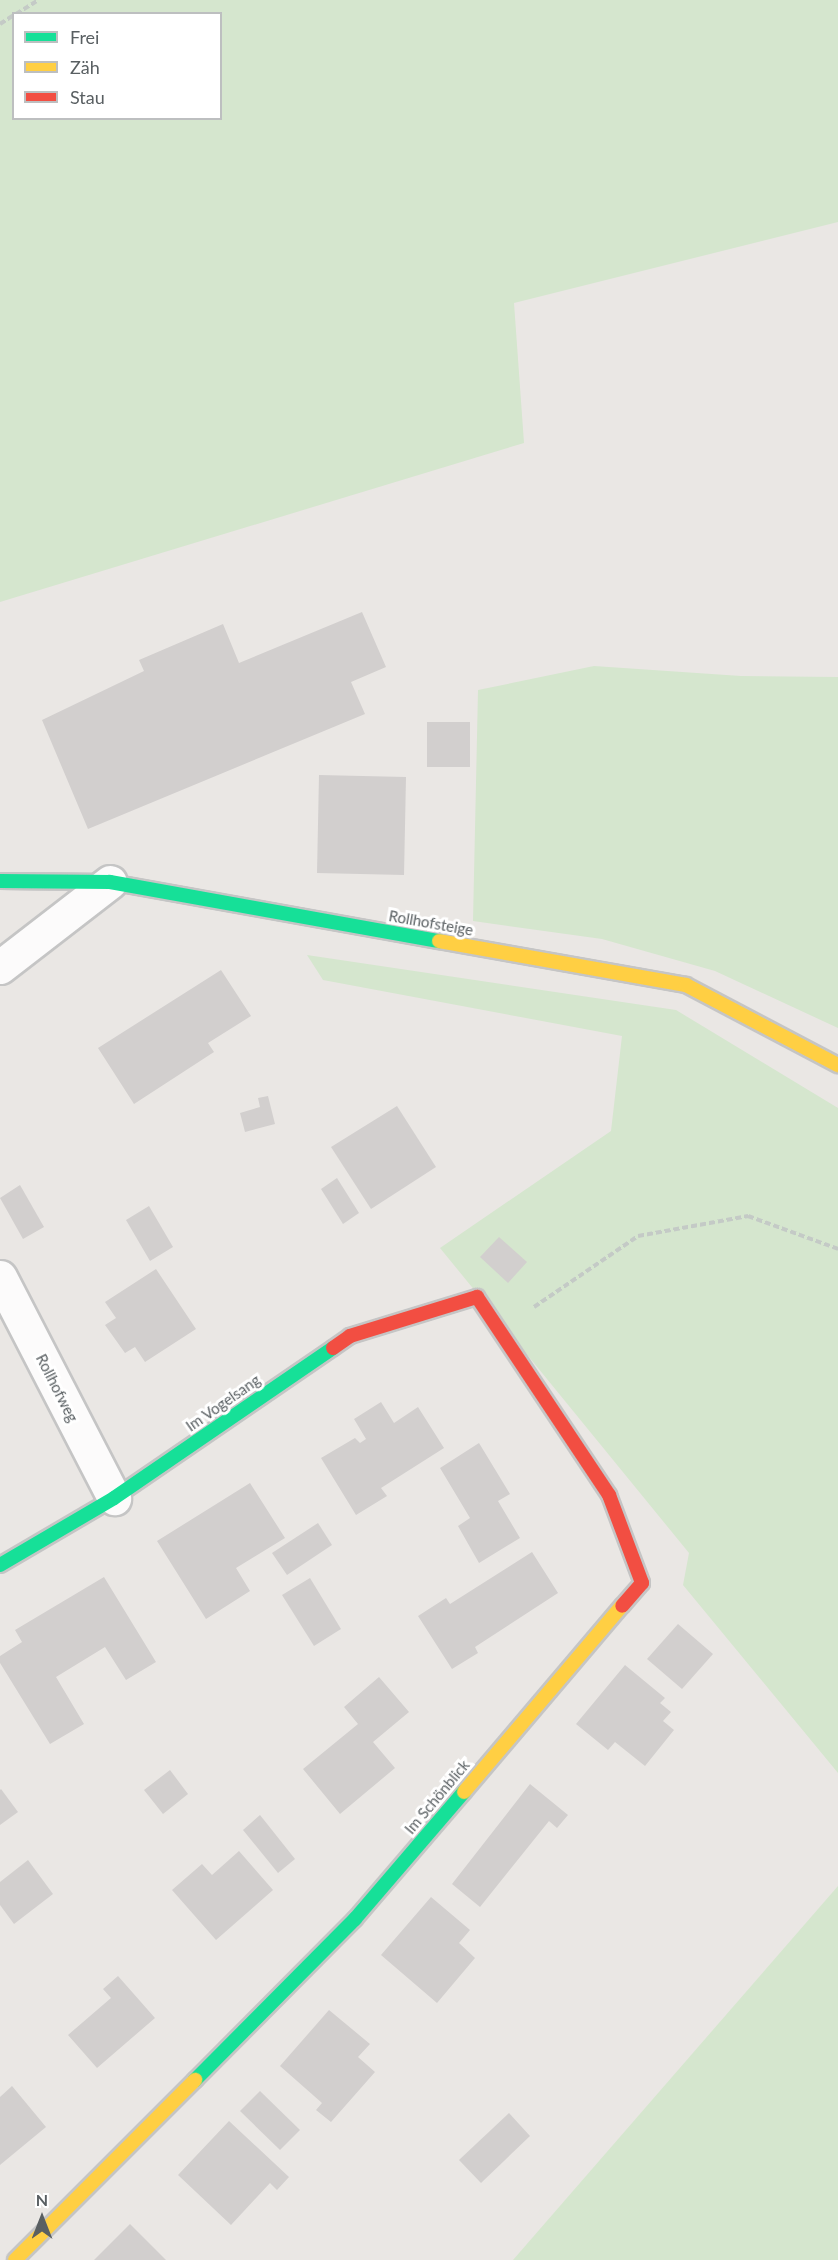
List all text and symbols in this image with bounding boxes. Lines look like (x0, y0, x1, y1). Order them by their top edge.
legend (12, 12, 222, 120)
text: Frei (70, 26, 99, 48)
text: Zäh (70, 56, 100, 78)
text: Stau (70, 86, 105, 108)
street label: Rollhofsteige (387, 907, 475, 939)
street label: Rollhofweg (32, 1351, 82, 1425)
street label: Im Vogelsang (182, 1371, 264, 1435)
street label: Im Schönblick (401, 1756, 473, 1838)
north arrow (12, 2188, 72, 2248)
text: N (36, 2190, 48, 2209)

